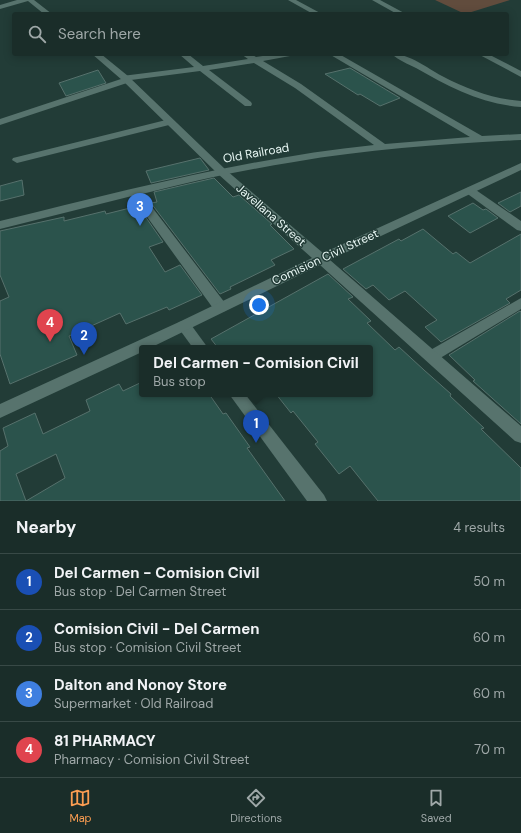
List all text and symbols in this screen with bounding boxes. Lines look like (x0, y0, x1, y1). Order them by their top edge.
search box (12, 12, 509, 56)
icon: search (26, 23, 48, 45)
text: Search here (58, 24, 141, 44)
street label: Old Railroad (222, 139, 290, 167)
street label: Javellana Street (233, 180, 310, 250)
pin: 3 (127, 193, 153, 226)
street label: Comision Civil Street (269, 225, 381, 289)
your location (249, 295, 269, 315)
pin: 4 (37, 309, 63, 342)
pin: 2 (71, 322, 97, 355)
popup (139, 345, 373, 397)
text: Del Carmen - Comision Civil (153, 353, 359, 373)
text: Bus stop (153, 373, 206, 390)
pin: 1 (243, 410, 269, 443)
text: Nearby (16, 516, 76, 538)
text: 4 results (453, 519, 505, 536)
text: Del Carmen - Comision Civil (54, 563, 260, 583)
text: 1 (27, 573, 31, 590)
text: 50 m (473, 573, 505, 590)
text: Bus stop · Del Carmen Street (54, 583, 226, 600)
text: Comision Civil - Del Carmen (54, 619, 260, 639)
text: 2 (25, 629, 33, 646)
text: 60 m (473, 629, 505, 646)
text: Bus stop · Comision Civil Street (54, 639, 241, 656)
text: Dalton and Nonoy Store (54, 675, 227, 695)
text: 3 (25, 685, 33, 702)
text: 60 m (473, 685, 505, 702)
text: Supermarket · Old Railroad (54, 695, 213, 712)
text: 81 PHARMACY (54, 731, 156, 751)
text: 4 (25, 741, 33, 758)
text: 70 m (474, 741, 505, 758)
text: Pharmacy · Comision Civil Street (54, 751, 249, 768)
tab: Map (69, 787, 92, 825)
tab: Directions (230, 787, 282, 825)
tab: Saved (421, 787, 452, 825)

